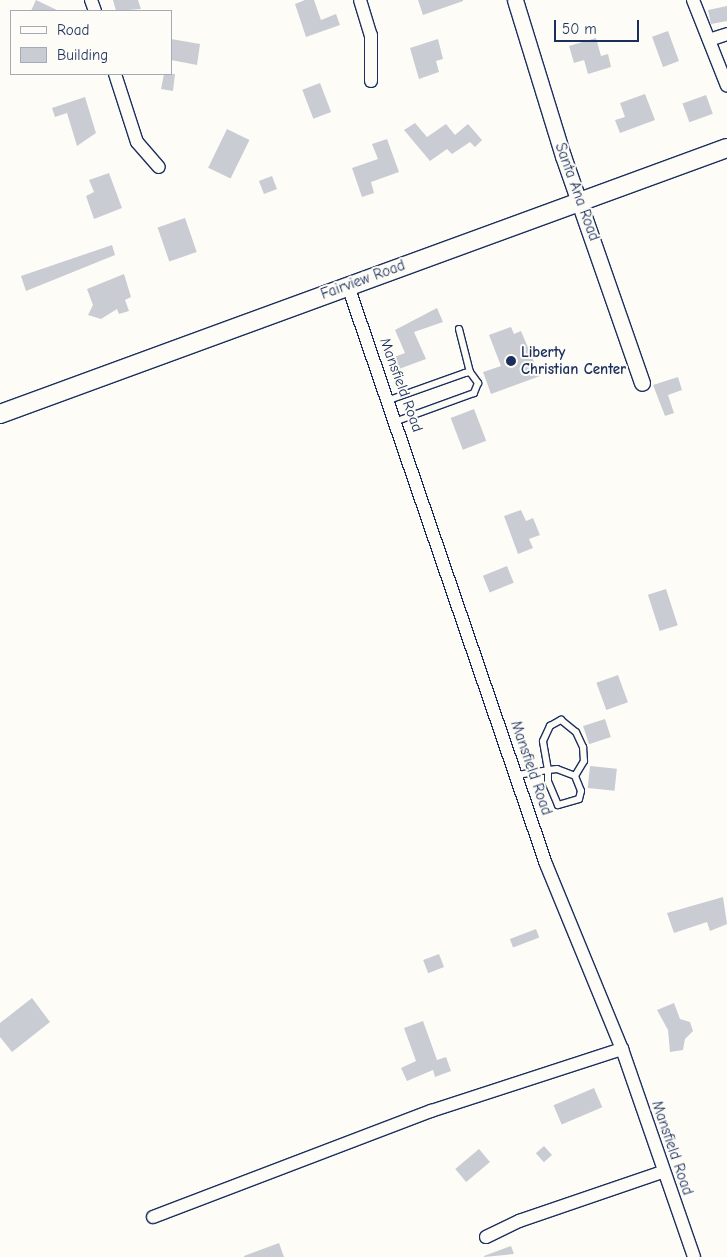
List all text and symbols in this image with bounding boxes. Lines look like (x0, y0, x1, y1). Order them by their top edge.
legend (10, 10, 172, 75)
scale bar (557, 10, 642, 42)
text: 50 m (562, 20, 597, 38)
text: Road (57, 21, 89, 39)
text: Building (57, 46, 108, 64)
street label: Santa Ana Road (551, 140, 603, 244)
street label: Fairview Road (318, 256, 408, 304)
street label: Mansfield Road (376, 336, 426, 434)
place label: Liberty Christian Center (521, 343, 626, 378)
marker: Liberty Christian Center (505, 355, 517, 367)
street label: Mansfield Road (506, 718, 556, 818)
street label: Mansfield Road (647, 1098, 697, 1198)

